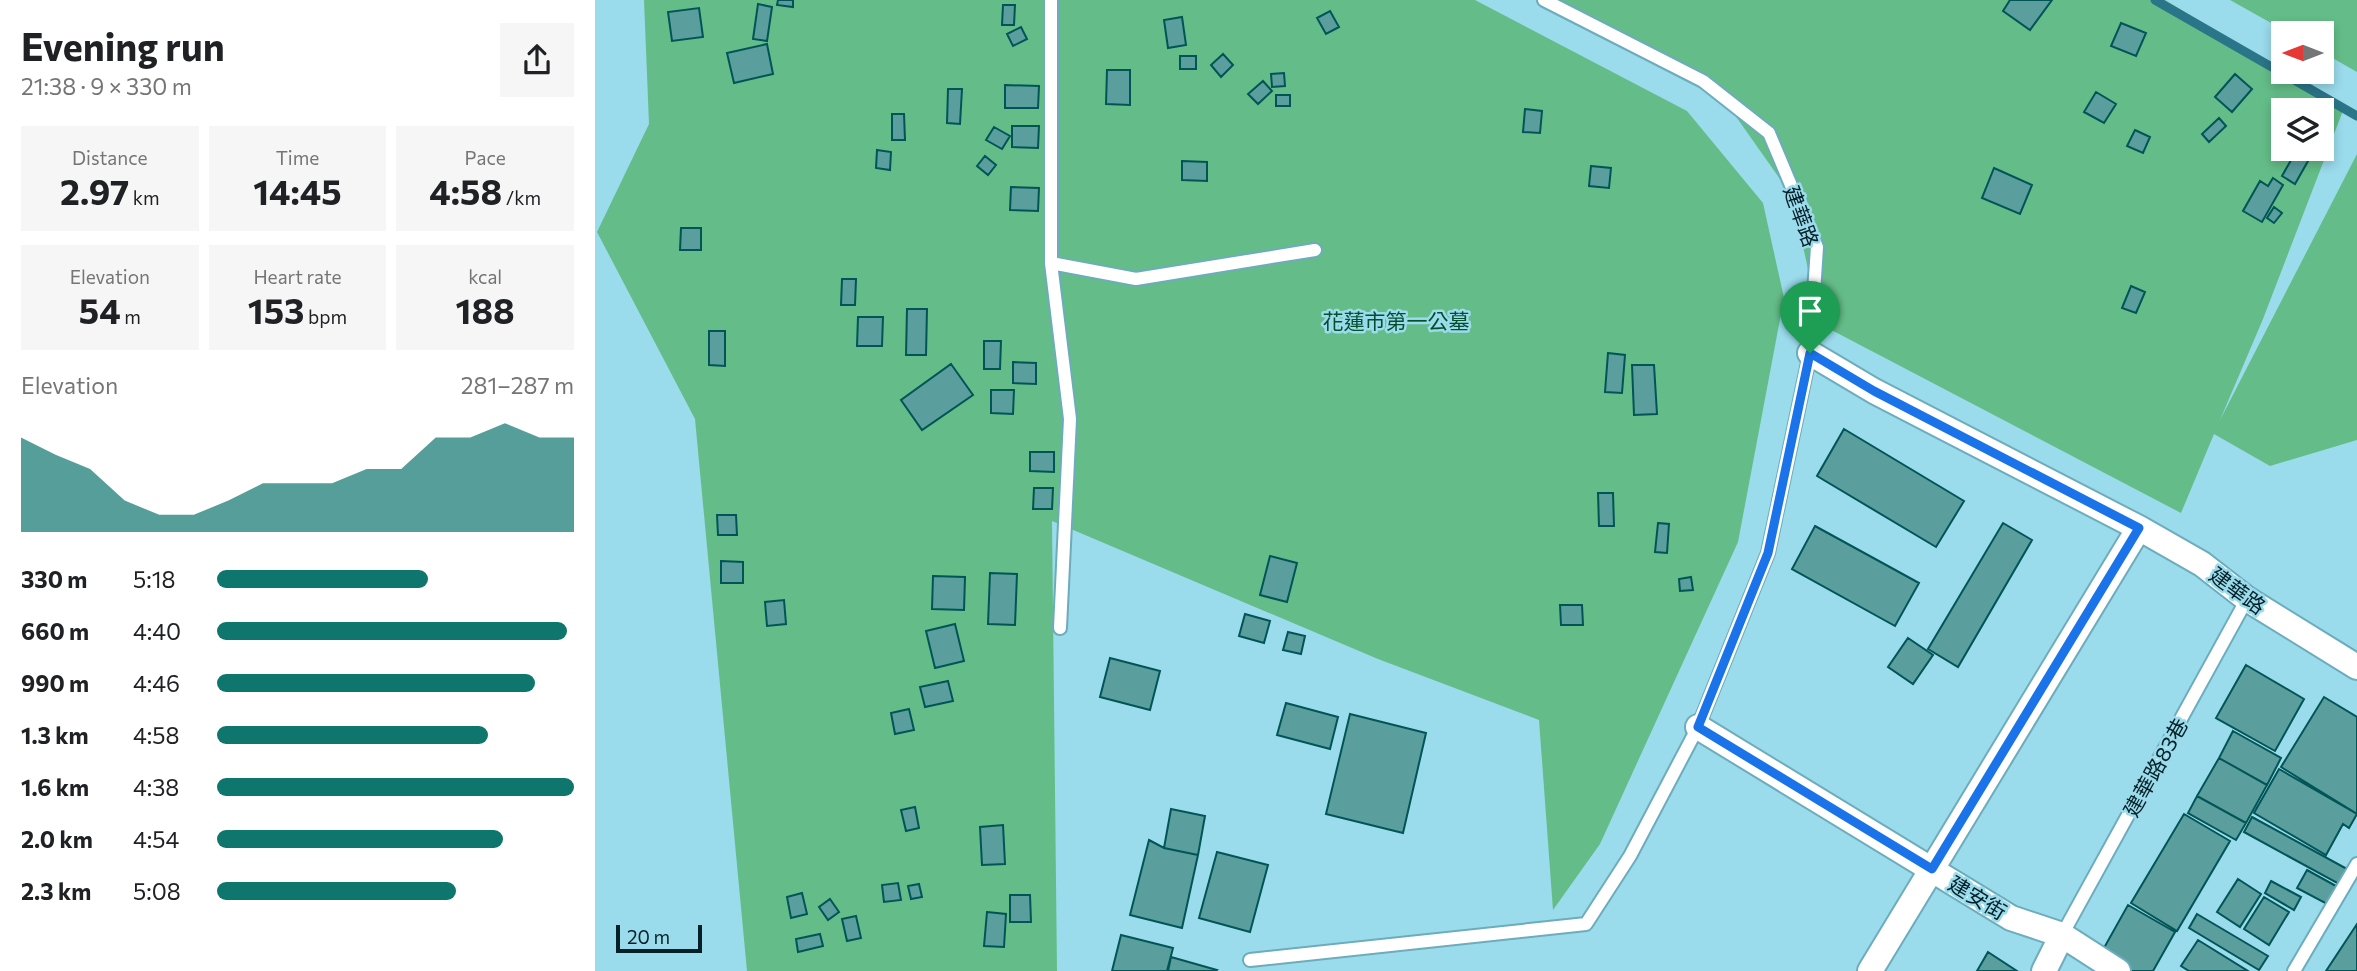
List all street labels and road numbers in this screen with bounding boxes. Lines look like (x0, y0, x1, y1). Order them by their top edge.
street label: 建華路 (1779, 182, 1825, 250)
street label: 建華路 (2205, 561, 2271, 619)
street label: 建華路83巷 (2118, 713, 2192, 821)
street label: 建安街 (1945, 870, 2011, 924)

